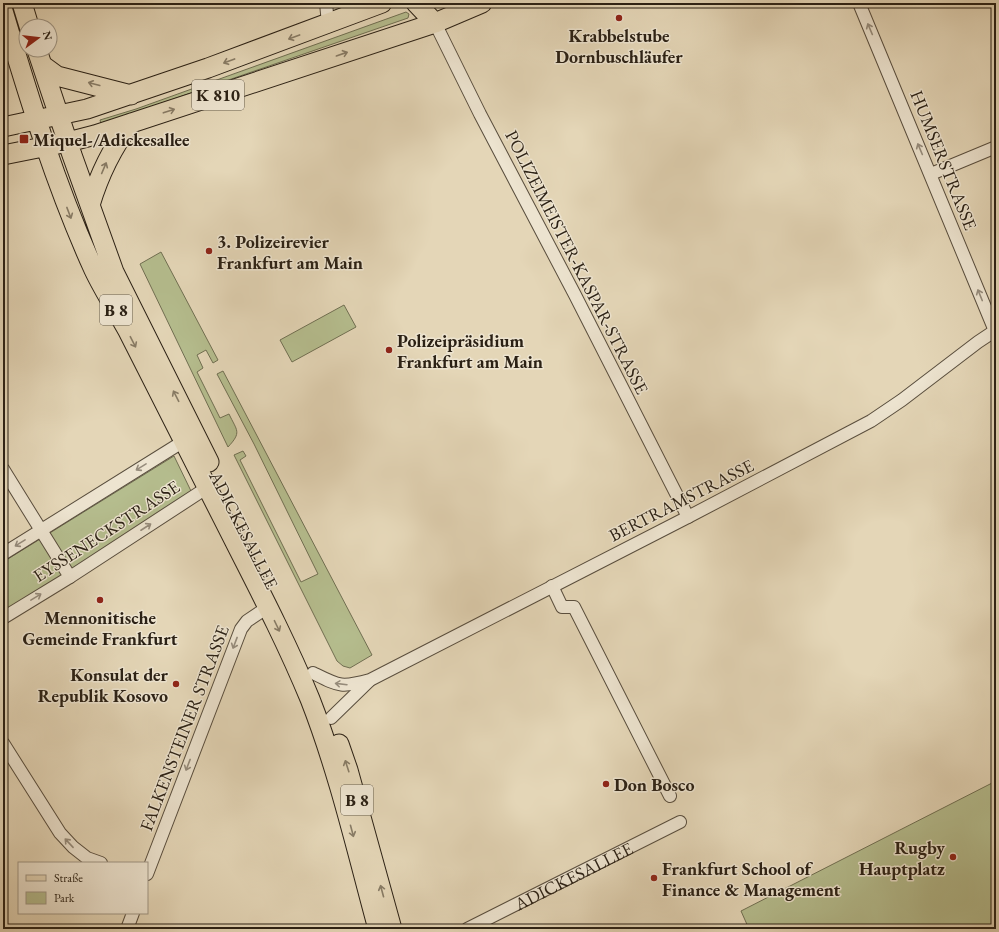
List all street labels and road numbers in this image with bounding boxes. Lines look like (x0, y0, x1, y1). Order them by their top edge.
road number: K 810 (192, 80, 244, 110)
street label: HUMSERSTRASSE (905, 87, 983, 233)
street label: POLIZEIMEISTER-KASPAR-STRASSE (500, 126, 654, 398)
road number: B 8 (100, 295, 132, 325)
street label: BERTRAMSTRASSE (605, 454, 757, 546)
street label: ADICKESALLEE (204, 466, 284, 593)
street label: EYSSENECKSTRASSE (28, 475, 184, 587)
street label: FALKENSTEINER STRASSE (134, 622, 234, 834)
road number: B 8 (341, 785, 373, 815)
street label: ADICKESALLEE (509, 836, 636, 915)

